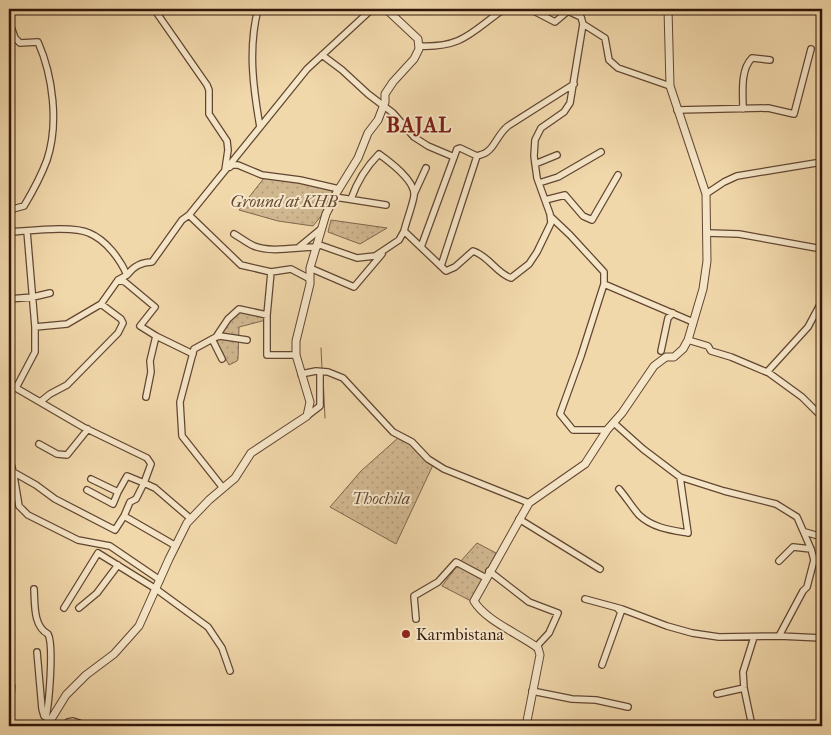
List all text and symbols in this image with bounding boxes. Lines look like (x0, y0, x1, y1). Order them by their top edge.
district label: BAJAL (386, 113, 452, 137)
park label: Ground at KHB (230, 192, 339, 211)
park label: Thochila (352, 489, 410, 508)
place label: Karmbistana (416, 625, 505, 644)
marker: Karmbistana (400, 628, 412, 640)

